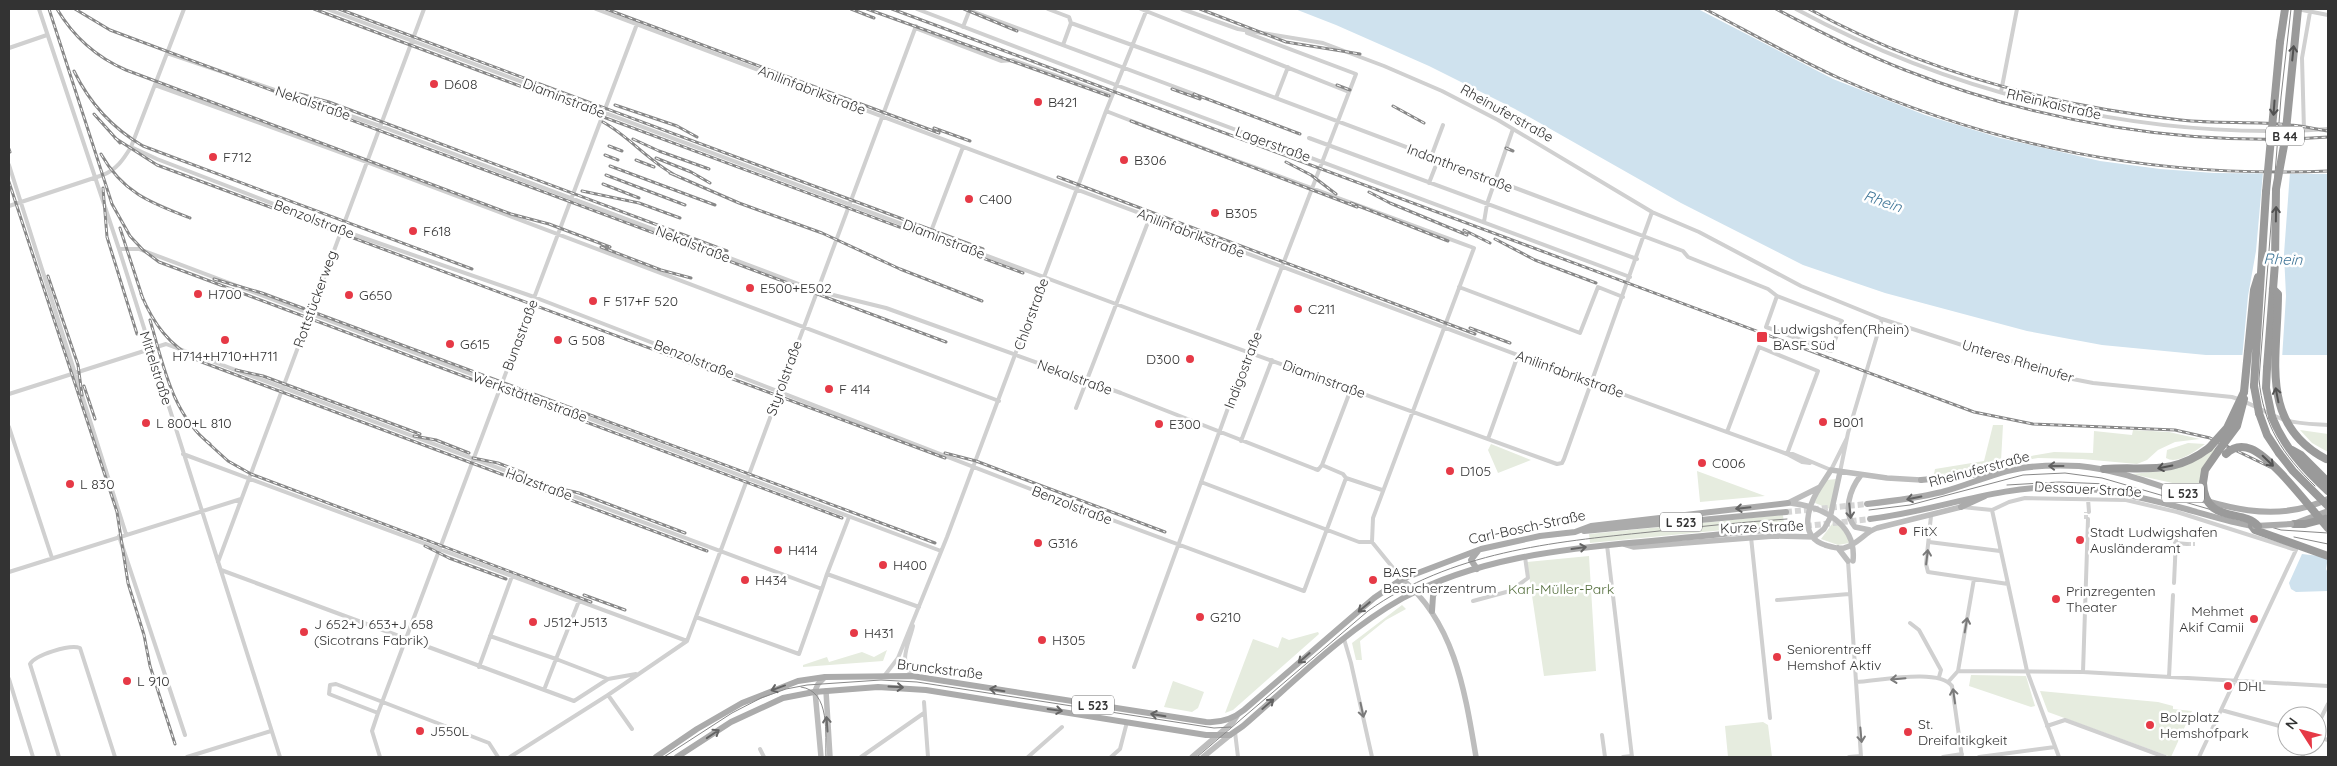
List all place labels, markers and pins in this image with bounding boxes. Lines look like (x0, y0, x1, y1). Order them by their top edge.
place label: D608 (444, 75, 478, 93)
marker: D608 (428, 78, 440, 90)
place label: B421 (1048, 93, 1077, 111)
marker: B421 (1032, 96, 1044, 108)
place label: F712 (223, 148, 252, 166)
marker: F712 (207, 151, 219, 163)
place label: B306 (1134, 151, 1167, 169)
marker: B306 (1118, 154, 1130, 166)
place label: C400 (979, 190, 1012, 208)
marker: C400 (963, 193, 975, 205)
place label: B305 (1225, 204, 1257, 222)
marker: B305 (1209, 207, 1221, 219)
place label: F618 (423, 222, 451, 240)
marker: F618 (407, 225, 419, 237)
place label: E500+E502 (760, 279, 832, 297)
marker: E500+E502 (744, 282, 756, 294)
place label: H700 (208, 285, 242, 303)
place label: G650 (359, 286, 392, 304)
marker: H700 (192, 288, 204, 300)
marker: G650 (343, 289, 355, 301)
place label: F 517+F 520 (603, 292, 678, 310)
marker: F 517+F 520 (587, 295, 599, 307)
place label: C211 (1308, 300, 1335, 318)
marker: C211 (1292, 303, 1304, 315)
place label: Ludwigshafen(Rhein) BASF Süd (1773, 320, 1909, 354)
marker: Ludwigshafen(Rhein) BASF Süd (1755, 330, 1769, 344)
place label: G 508 (568, 331, 605, 349)
marker: H714+H710+H711 (219, 334, 231, 346)
marker: G 508 (552, 334, 564, 346)
place label: G615 (460, 335, 490, 353)
marker: G615 (444, 338, 456, 350)
place label: H714+H710+H711 (172, 347, 278, 365)
place label: D300 (1146, 350, 1180, 368)
marker: D300 (1184, 353, 1196, 365)
place label: F 414 (839, 380, 870, 398)
marker: F 414 (823, 383, 835, 395)
place label: B001 (1833, 413, 1864, 431)
place label: L 800+L 810 (156, 414, 232, 432)
place label: E300 (1169, 415, 1201, 433)
marker: B001 (1817, 416, 1829, 428)
marker: L 800+L 810 (140, 417, 152, 429)
marker: E300 (1153, 418, 1165, 430)
place label: C006 (1712, 454, 1746, 472)
marker: C006 (1696, 457, 1708, 469)
place label: D105 (1460, 462, 1491, 480)
marker: D105 (1444, 465, 1456, 477)
place label: L 830 (80, 475, 115, 493)
marker: L 830 (64, 478, 76, 490)
place label: FitX (1913, 522, 1938, 540)
place label: Stadt Ludwigshafen Ausländeramt (2090, 523, 2218, 557)
marker: FitX (1897, 525, 1909, 537)
place label: G316 (1048, 534, 1078, 552)
marker: Stadt Ludwigshafen Ausländeramt (2074, 534, 2086, 546)
marker: G316 (1032, 537, 1044, 549)
place label: H414 (788, 541, 818, 559)
marker: H414 (772, 544, 784, 556)
place label: H400 (893, 556, 927, 574)
marker: H400 (877, 559, 889, 571)
place label: BASF Besucherzentrum (1383, 563, 1496, 597)
place label: H434 (755, 571, 787, 589)
marker: H434 (739, 574, 751, 586)
marker: BASF Besucherzentrum (1367, 574, 1379, 586)
place label: Prinzregenten Theater (2066, 582, 2156, 616)
marker: Prinzregenten Theater (2050, 593, 2062, 605)
place label: Mehmet Akif Camii (2179, 602, 2244, 636)
place label: G210 (1210, 608, 1241, 626)
marker: G210 (1194, 611, 1206, 623)
place label: J512+J513 (543, 613, 608, 631)
marker: Mehmet Akif Camii (2248, 613, 2260, 625)
place label: J 652+J 653+J 658 (Sicotrans Fabrik) (314, 615, 433, 649)
marker: J512+J513 (527, 616, 539, 628)
place label: H431 (864, 624, 894, 642)
marker: J 652+J 653+J 658 (Sicotrans Fabrik) (298, 626, 310, 638)
marker: H431 (848, 627, 860, 639)
place label: H305 (1052, 631, 1085, 649)
marker: H305 (1036, 634, 1048, 646)
place label: Seniorentreff Hemshof Aktiv (1787, 640, 1881, 674)
marker: Seniorentreff Hemshof Aktiv (1771, 651, 1783, 663)
place label: L 910 (137, 672, 170, 690)
marker: L 910 (121, 675, 133, 687)
place label: DHL (2238, 677, 2266, 695)
marker: DHL (2222, 680, 2234, 692)
place label: Bolzplatz Hemshofpark (2160, 708, 2249, 742)
place label: St. Dreifaltikgkeit (1918, 715, 2008, 749)
marker: Bolzplatz Hemshofpark (2144, 719, 2156, 731)
place label: J550L (430, 722, 470, 740)
marker: J550L (414, 725, 426, 737)
marker: St. Dreifaltikgkeit (1902, 726, 1914, 738)

